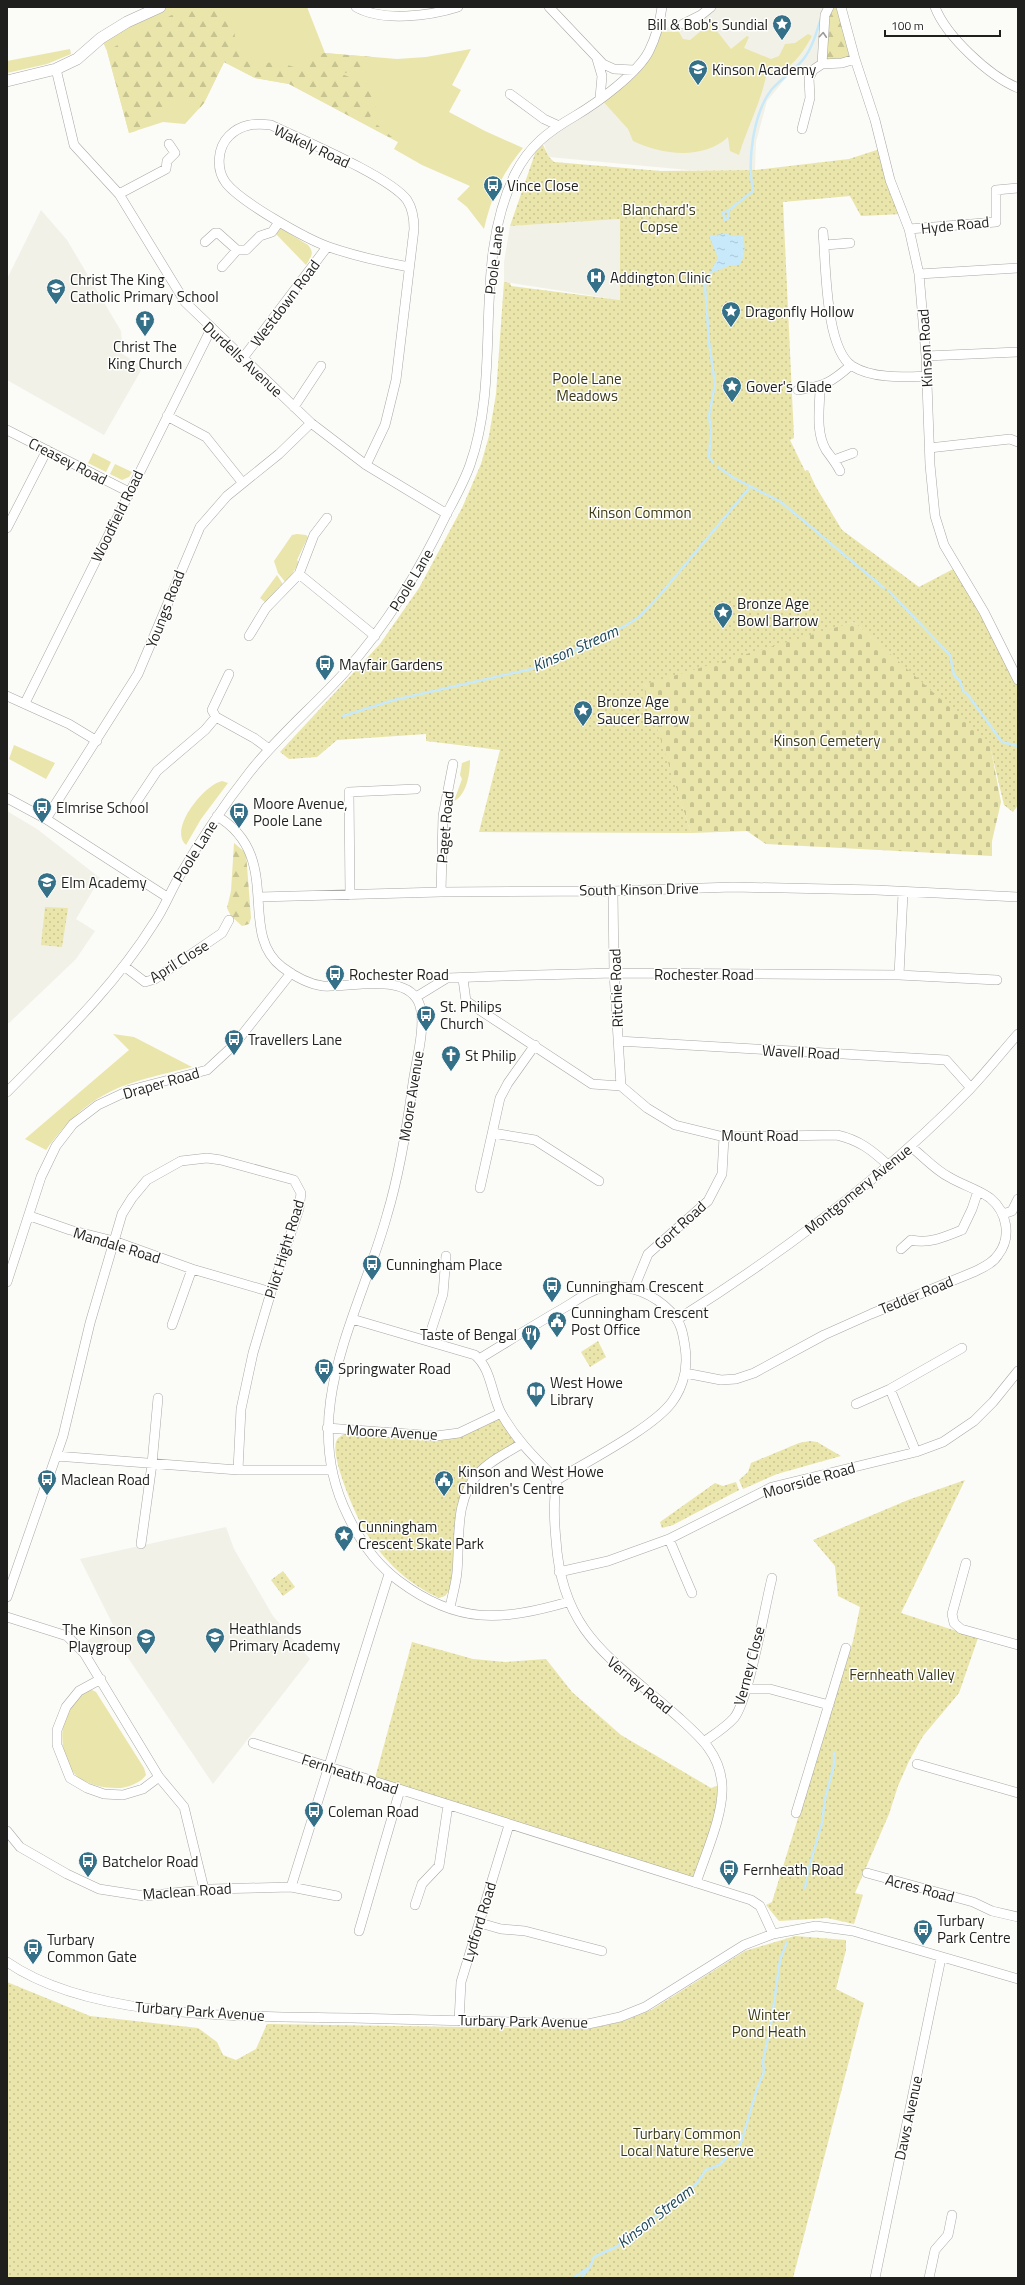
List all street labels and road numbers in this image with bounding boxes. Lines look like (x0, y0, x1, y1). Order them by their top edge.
street label: Wakely Road (270, 118, 354, 174)
street label: Hyde Road (920, 210, 990, 240)
street label: Poole Lane (478, 224, 510, 296)
street label: Westdown Road (245, 255, 325, 351)
street label: Kinson Road (911, 308, 939, 388)
street label: Durdells Avenue (198, 316, 288, 402)
street label: Creasey Road (25, 431, 111, 491)
street label: Woodfield Road (85, 466, 149, 566)
street label: Poole Lane (383, 544, 439, 616)
street label: Youngs Road (140, 567, 190, 651)
street label: Paget Road (430, 790, 460, 864)
street label: Poole Lane (167, 815, 223, 887)
street label: South Kinson Drive (579, 876, 699, 902)
street label: April Close (145, 934, 213, 988)
street label: Ritchie Road (603, 948, 629, 1028)
street label: Rochester Road (654, 963, 754, 986)
street label: Wavell Road (762, 1038, 840, 1066)
street label: Moore Avenue (393, 1049, 429, 1143)
street label: Draper Road (120, 1061, 202, 1105)
street label: Mount Road (721, 1124, 799, 1147)
street label: Montgomery Avenue (799, 1138, 917, 1240)
street label: Gort Road (649, 1195, 711, 1255)
street label: Pilot Hight Road (258, 1197, 310, 1301)
street label: Mandale Road (70, 1221, 164, 1269)
street label: Tedder Road (875, 1270, 957, 1320)
street label: Moore Avenue (346, 1418, 438, 1446)
street label: Moorside Road (760, 1456, 858, 1504)
street label: Verney Close (727, 1624, 771, 1708)
street label: Verney Road (602, 1651, 678, 1719)
street label: Fernheath Road (299, 1748, 401, 1800)
street label: Acres Road (883, 1868, 957, 1908)
street label: Maclean Road (142, 1876, 232, 1906)
street label: Lydford Road (456, 1879, 502, 1965)
street label: Turbary Park Avenue (134, 1995, 266, 2027)
street label: Turbary Park Avenue (458, 2008, 588, 2034)
street label: Daws Avenue (888, 2074, 928, 2162)

